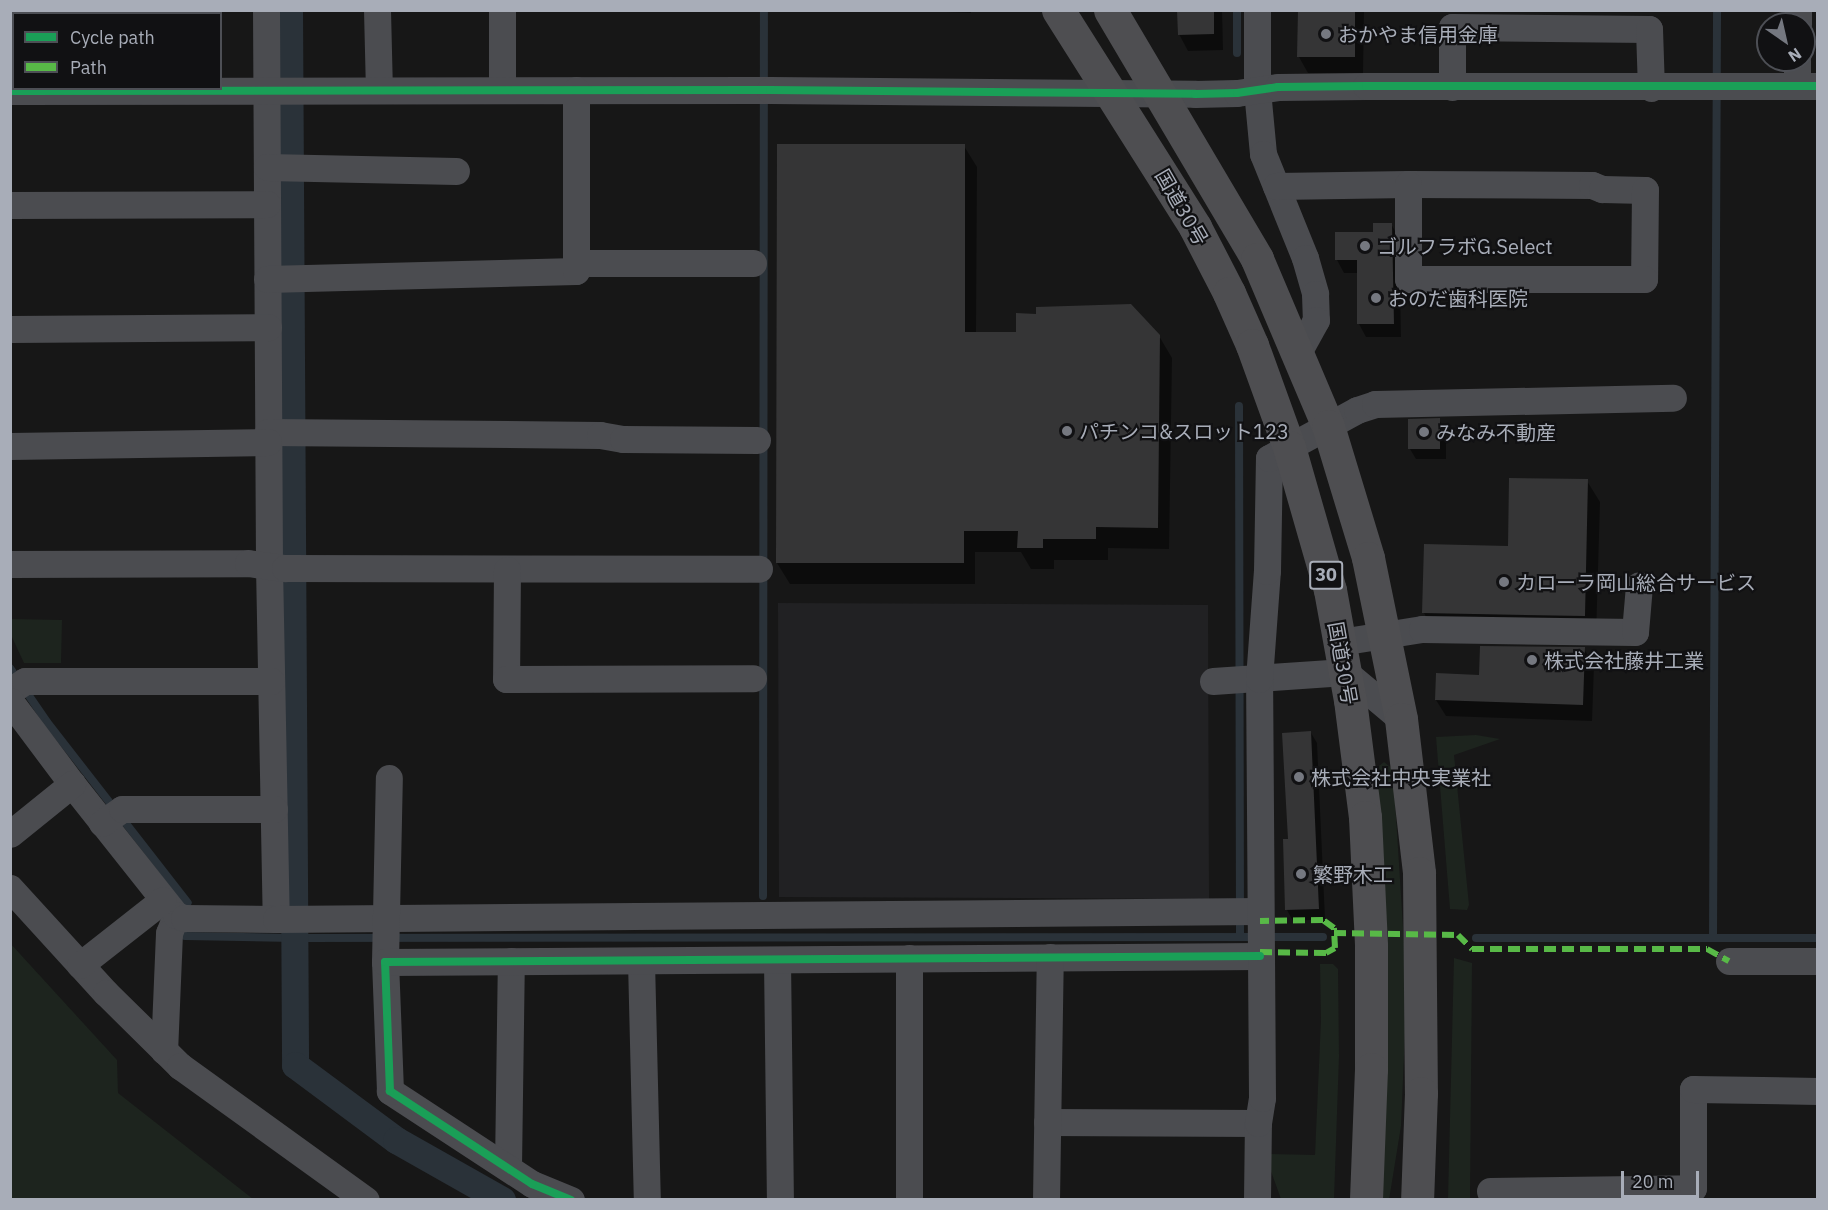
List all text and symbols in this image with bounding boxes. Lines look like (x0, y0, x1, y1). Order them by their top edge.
legend (12, 12, 222, 90)
north arrow (1756, 12, 1816, 72)
place label: おかやま信用金庫 (1338, 22, 1498, 46)
text: Cycle path (70, 26, 155, 49)
marker: おかやま信用金庫 (1319, 27, 1333, 41)
text: N (1785, 44, 1805, 67)
text: Path (70, 56, 107, 79)
street label: 国道30号 (1151, 165, 1213, 249)
place label: ゴルフラボG.Select (1377, 234, 1552, 258)
marker: ゴルフラボG.Select (1358, 239, 1372, 253)
place label: おのだ歯科医院 (1388, 286, 1528, 310)
marker: おのだ歯科医院 (1369, 291, 1383, 305)
place label: パチンコ&スロット123 (1079, 419, 1289, 443)
place label: みなみ不動産 (1436, 420, 1556, 444)
marker: パチンコ&スロット123 (1060, 424, 1074, 438)
marker: みなみ不動産 (1417, 425, 1431, 439)
road number: 30 (1308, 560, 1344, 590)
place label: カローラ岡山総合サービス (1516, 570, 1756, 594)
marker: カローラ岡山総合サービス (1497, 575, 1511, 589)
street label: 国道30号 (1324, 620, 1362, 706)
place label: 株式会社藤井工業 (1544, 648, 1704, 672)
marker: 株式会社藤井工業 (1525, 653, 1539, 667)
place label: 株式会社中央実業社 (1311, 765, 1491, 789)
marker: 株式会社中央実業社 (1292, 770, 1306, 784)
place label: 繁野木工 (1313, 862, 1393, 886)
marker: 繁野木工 (1294, 867, 1308, 881)
scale bar (1624, 1159, 1702, 1197)
text: 20 m (1632, 1170, 1674, 1193)

